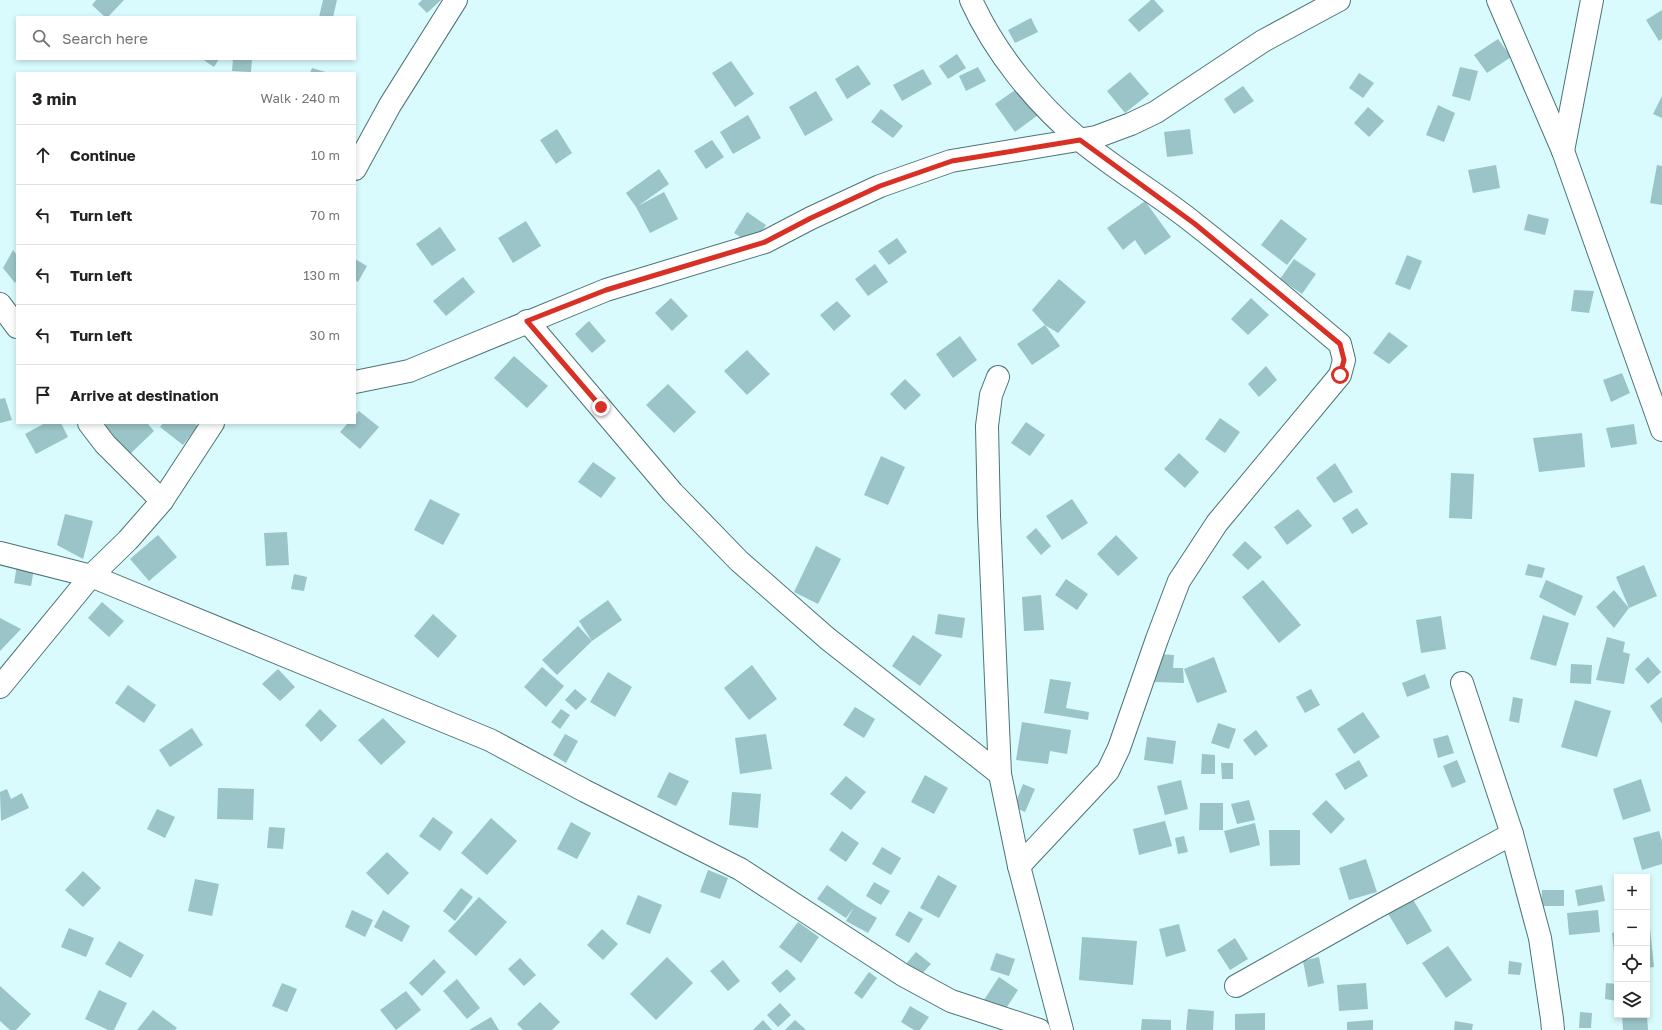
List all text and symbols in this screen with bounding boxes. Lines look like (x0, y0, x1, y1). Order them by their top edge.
search box (16, 16, 356, 60)
icon: search (30, 27, 52, 49)
text: Search here (62, 29, 148, 47)
text: 3 min (32, 88, 76, 109)
text: Walk · 240 m (261, 90, 340, 106)
icon: ahead (32, 144, 54, 166)
text: Continue (70, 146, 136, 164)
text: 10 m (311, 147, 340, 163)
icon: left (32, 204, 54, 226)
text: Turn left (70, 206, 132, 224)
text: 70 m (310, 207, 340, 223)
icon: left (32, 264, 54, 286)
text: Turn left (70, 266, 132, 284)
text: 130 m (303, 267, 340, 283)
icon: left (32, 324, 54, 346)
text: Turn left (70, 326, 132, 344)
text: 30 m (310, 327, 340, 343)
route start (1331, 366, 1349, 384)
icon: arrive (32, 384, 54, 406)
text: Arrive at destination (70, 386, 219, 404)
route end (592, 398, 610, 416)
map controls (1614, 874, 1650, 1018)
button: + (1614, 874, 1650, 910)
button: − (1614, 910, 1650, 946)
button: locate (1614, 946, 1650, 982)
button: layers (1614, 982, 1650, 1018)

